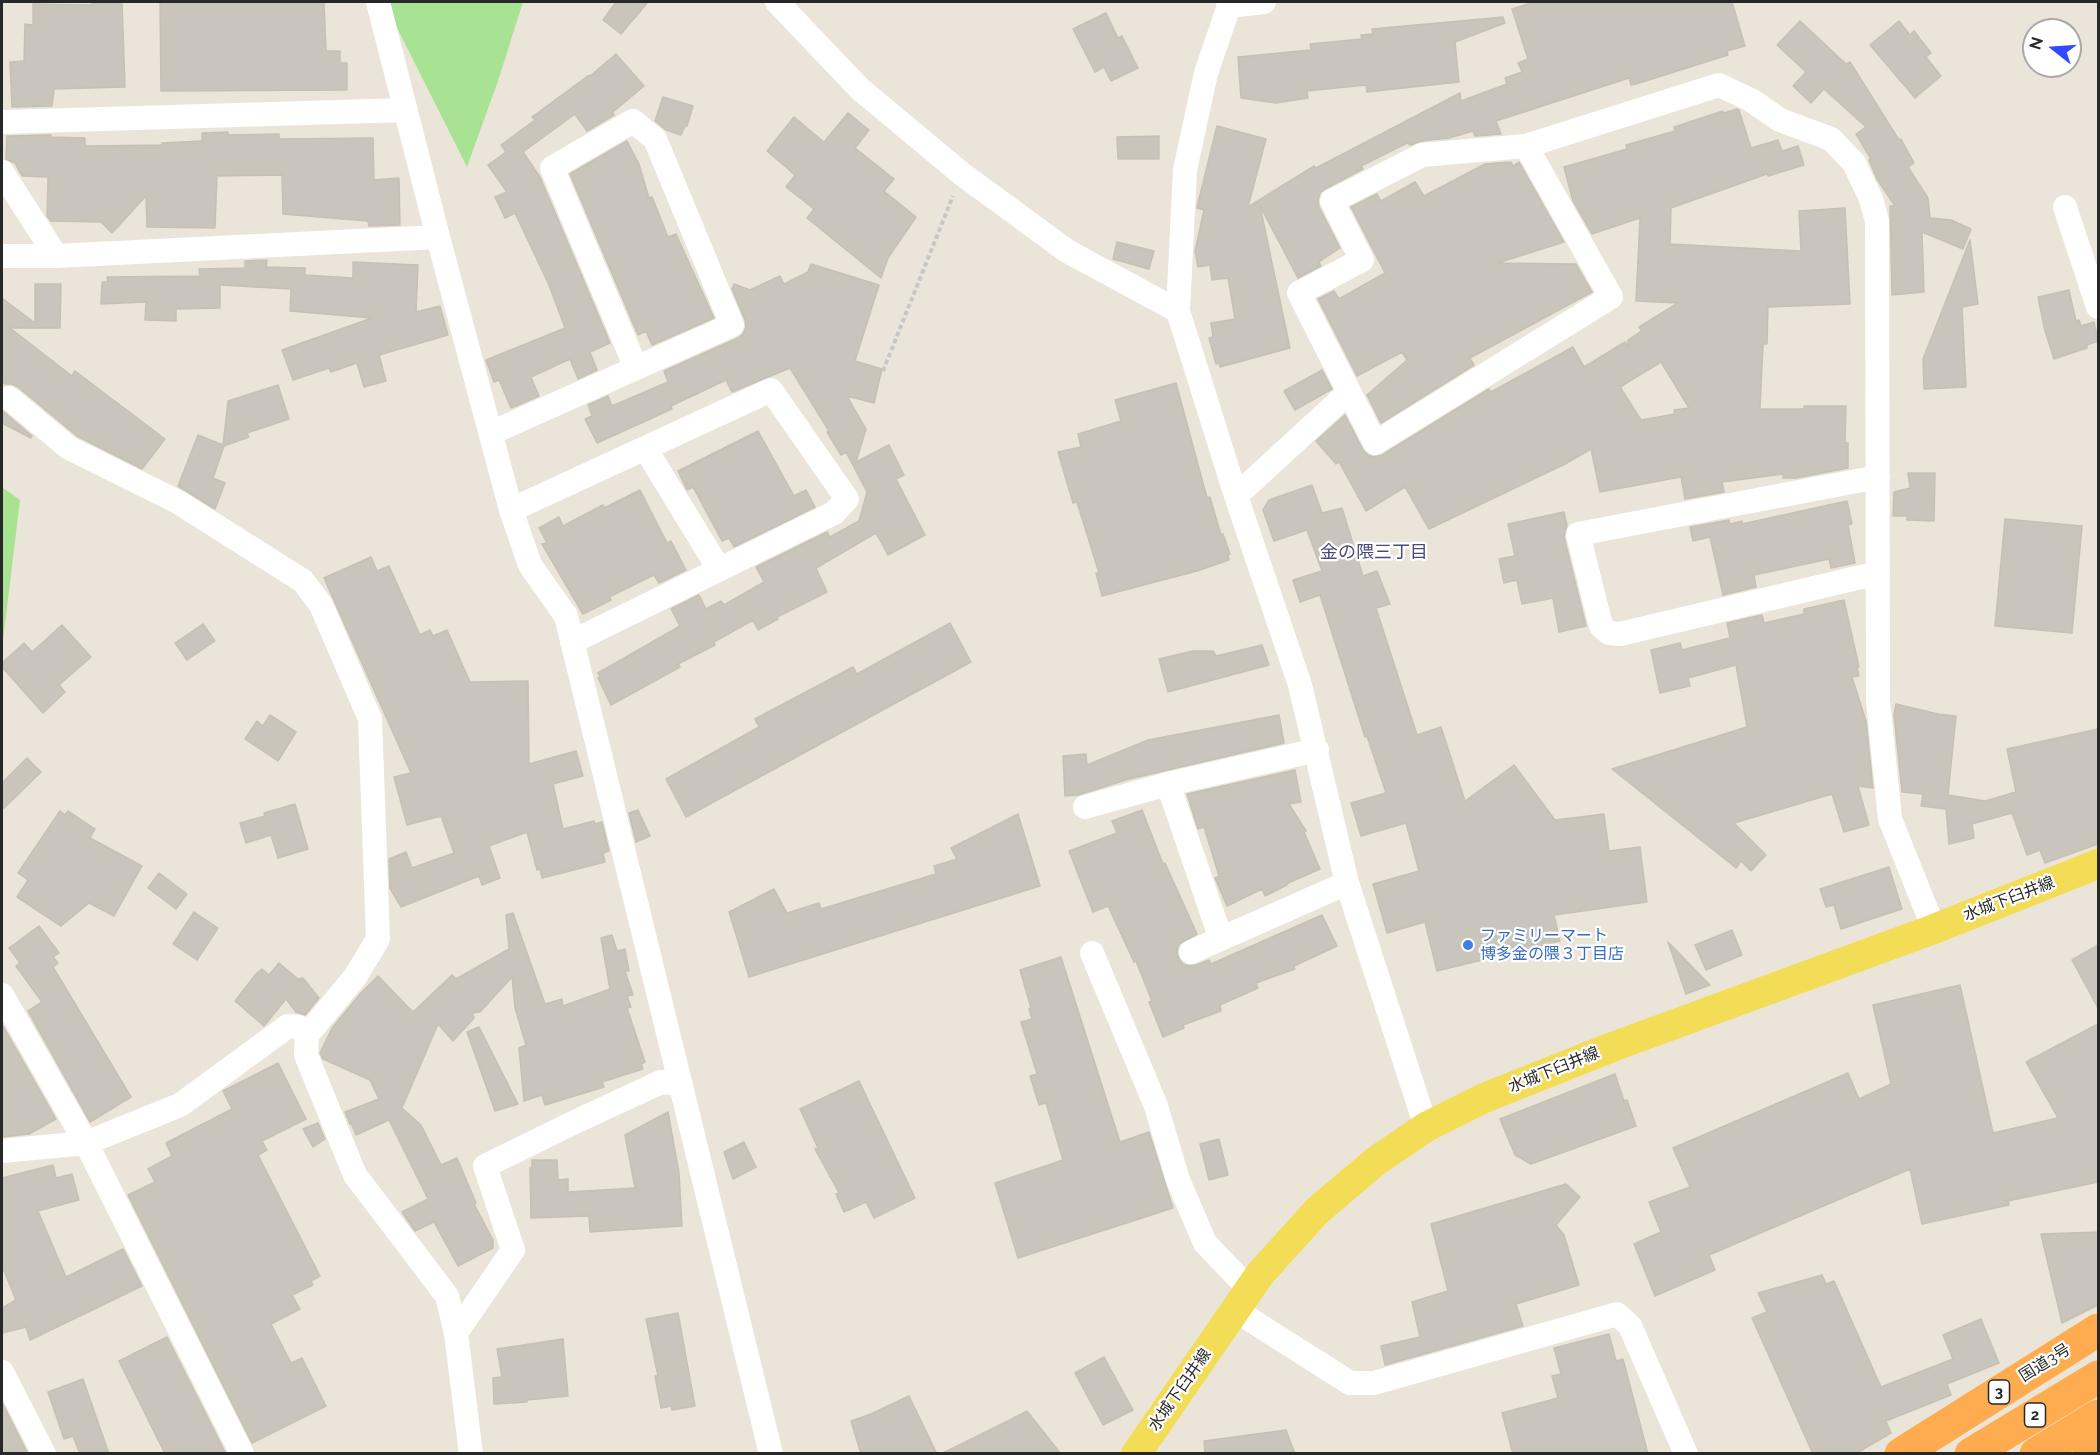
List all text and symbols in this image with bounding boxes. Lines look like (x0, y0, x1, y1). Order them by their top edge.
north arrow (2022, 18, 2082, 78)
text: N (2025, 35, 2047, 52)
district label: 金の隈三丁目 (1320, 542, 1428, 564)
street label: 水城下臼井線 (1961, 873, 2057, 925)
place label: ファミリーマート 博多金の隈３丁目店 (1480, 926, 1624, 964)
marker: ファミリーマート 博多金の隈３丁目店 (1461, 938, 1475, 952)
street label: 水城下臼井線 (1506, 1043, 1602, 1097)
street label: 国道3号 (2016, 1340, 2074, 1386)
street label: 水城下臼井線 (1145, 1345, 1215, 1435)
road number: 3 (1988, 1380, 2010, 1404)
road number: 2 (2024, 1403, 2046, 1427)

